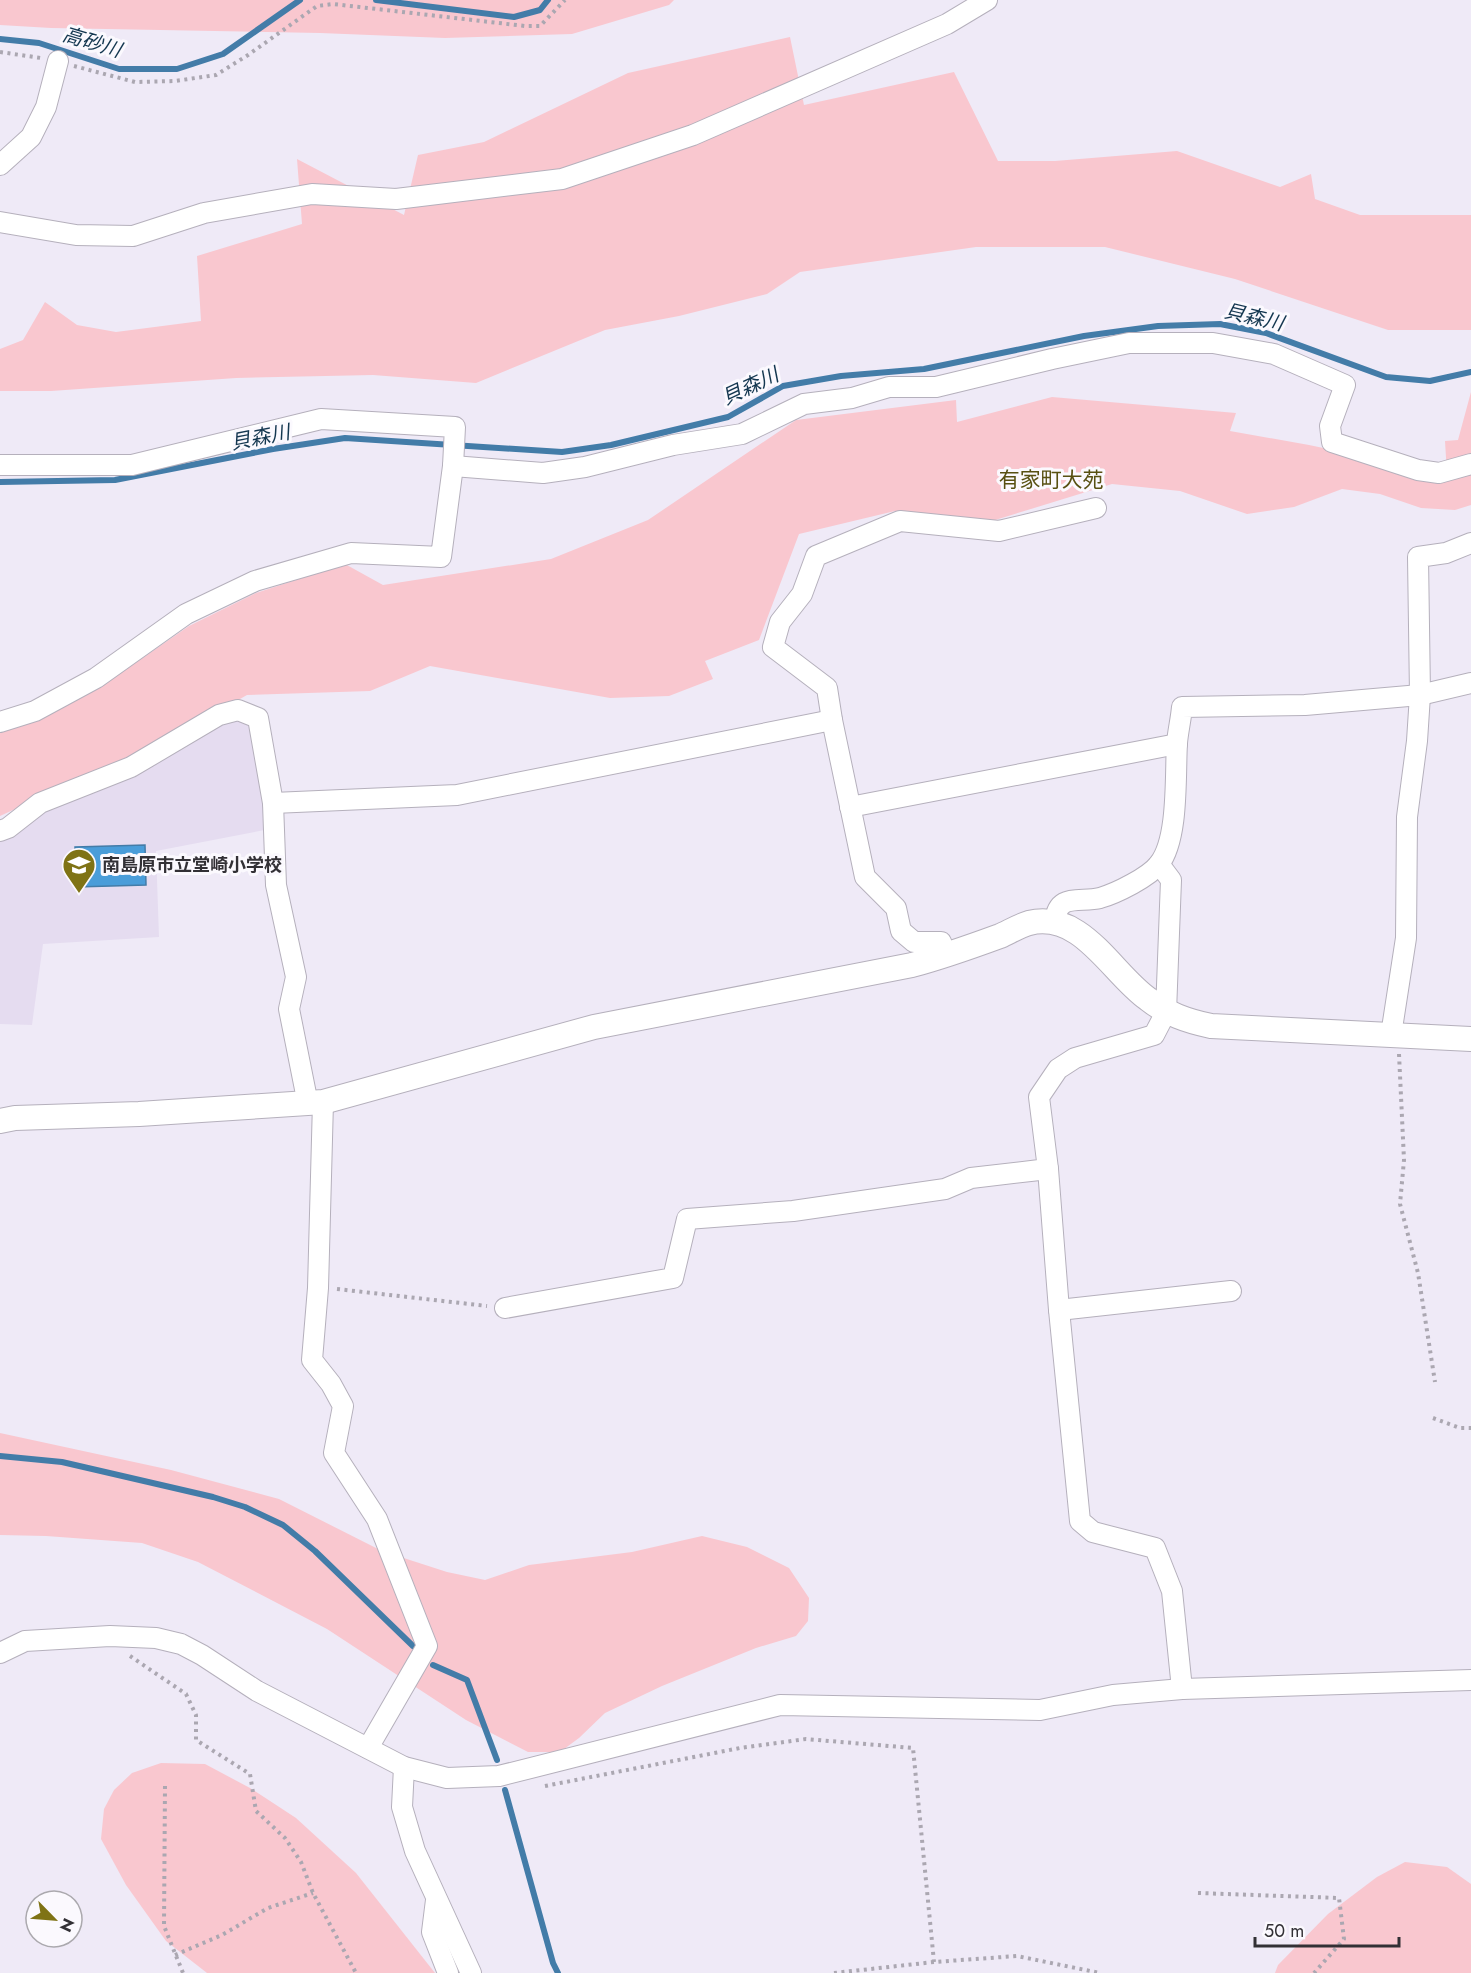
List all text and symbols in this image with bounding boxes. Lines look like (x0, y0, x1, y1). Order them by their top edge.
water label: 高砂川 (59, 20, 127, 66)
water label: 貝森川 (1221, 297, 1288, 339)
water label: 貝森川 (717, 360, 785, 412)
water label: 貝森川 (228, 417, 294, 457)
district label: 有家町大苑 (999, 465, 1104, 495)
school or university icon: 南島原市立堂崎小学校 (61, 847, 97, 894)
place label: 南島原市立堂崎小学校 (102, 852, 282, 878)
north arrow (24, 1889, 84, 1949)
scale bar (1255, 1910, 1399, 1948)
text: N (54, 1915, 80, 1936)
text: 50 m (1264, 1918, 1304, 1944)

